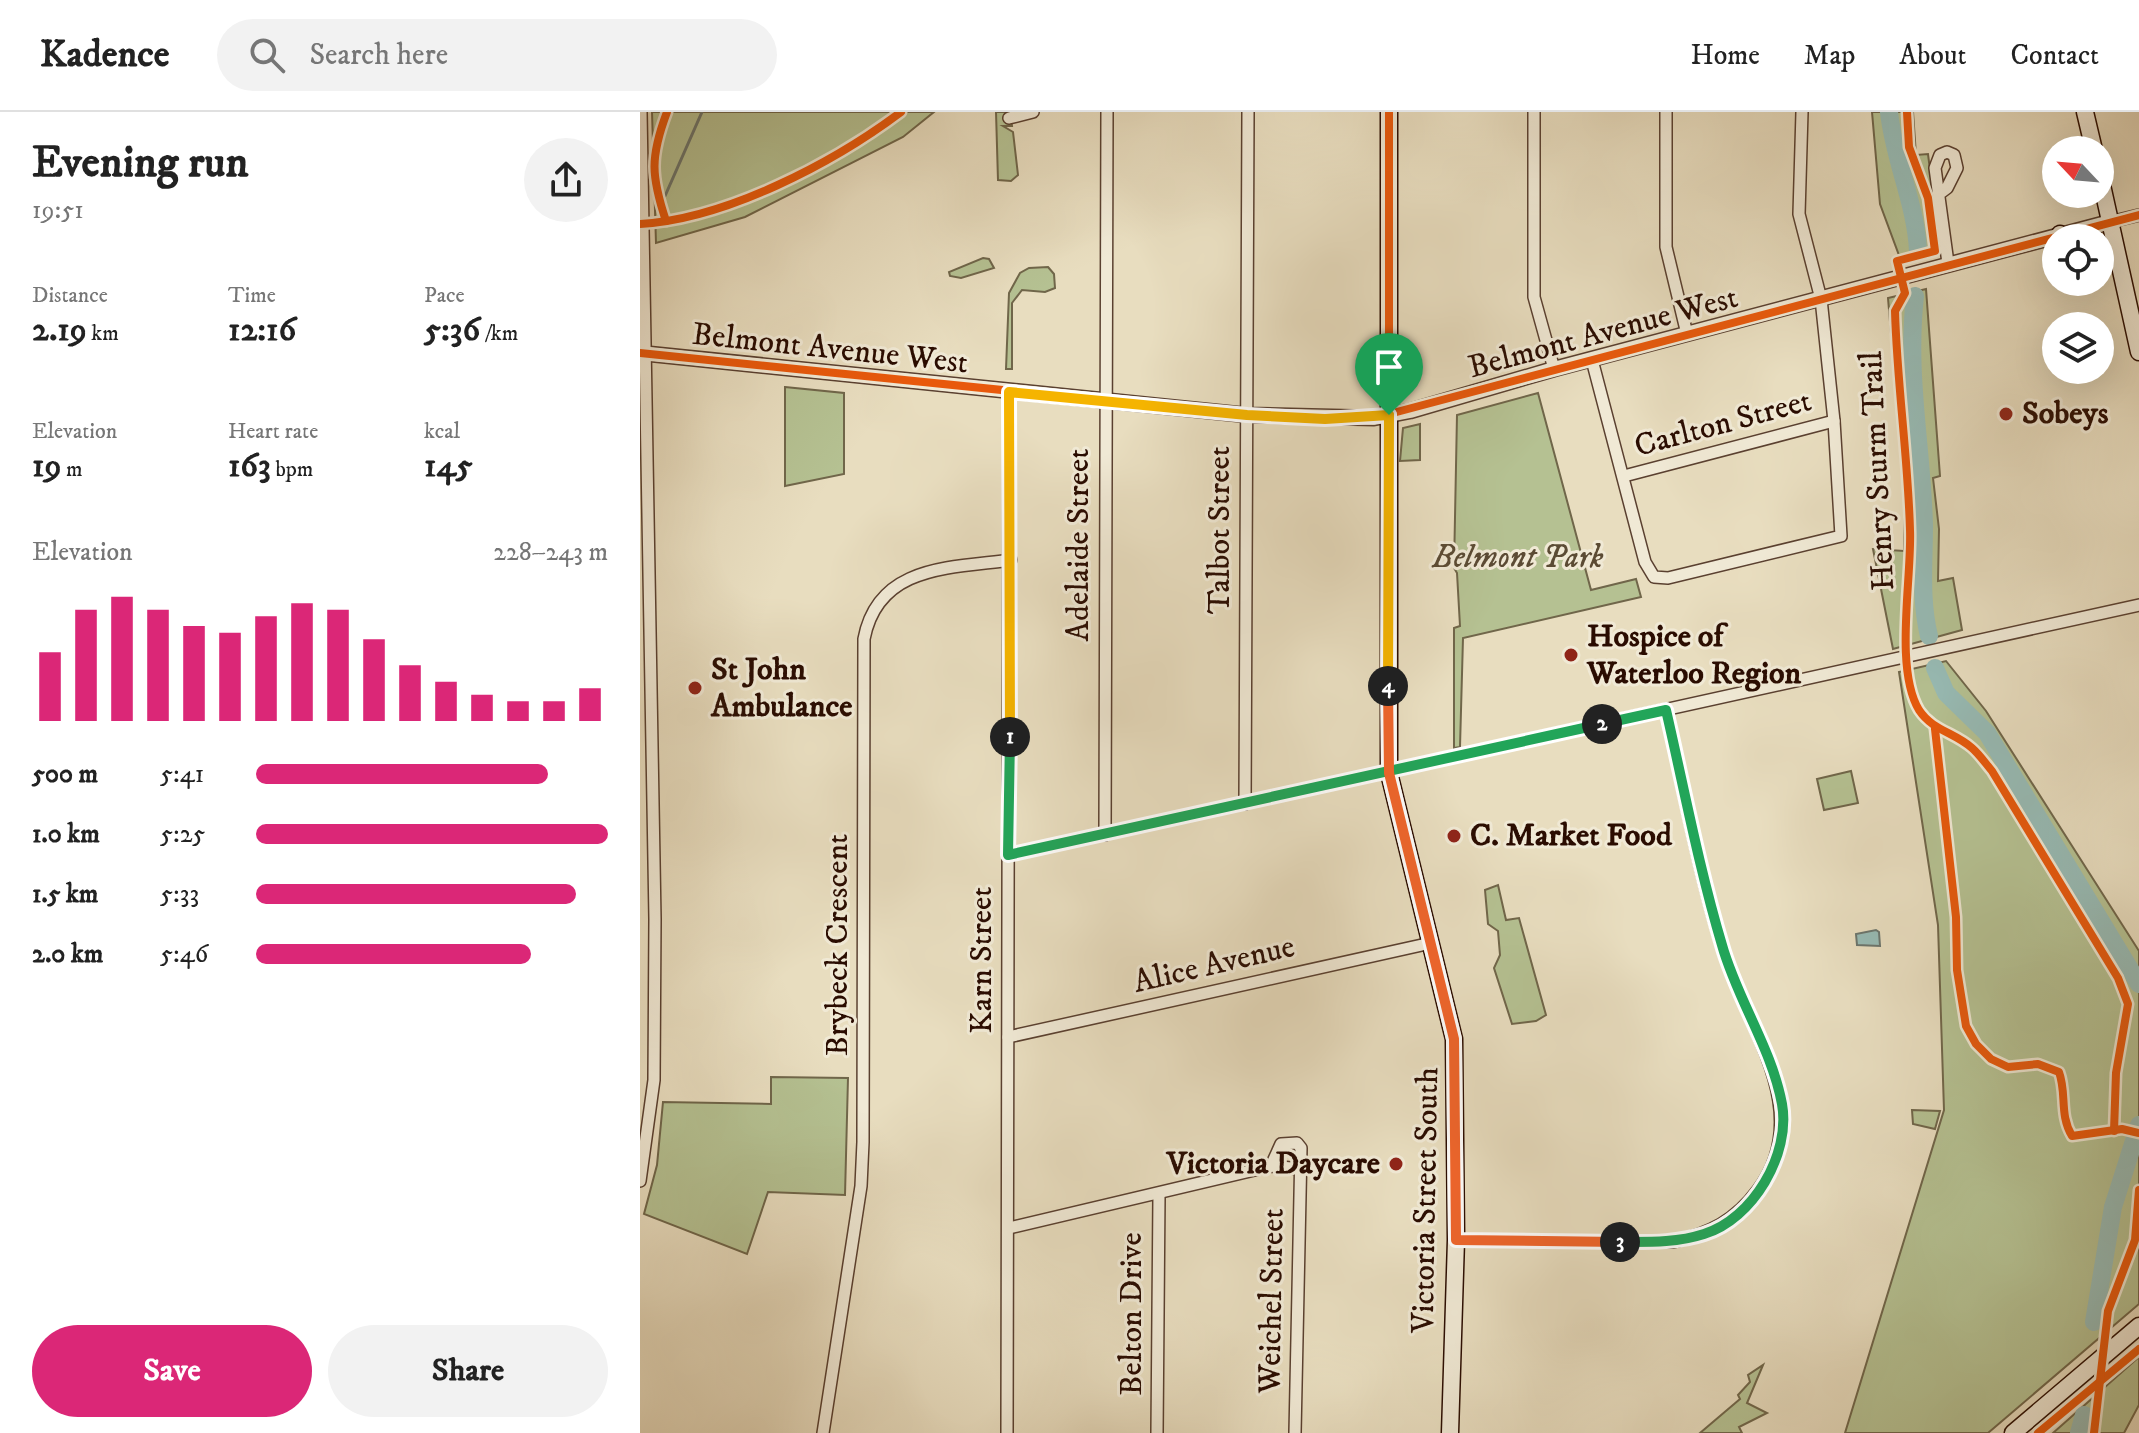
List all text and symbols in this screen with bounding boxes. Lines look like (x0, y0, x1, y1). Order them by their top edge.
search box (217, 19, 777, 91)
text: Kadence (40, 31, 169, 79)
icon: search (245, 33, 289, 77)
text: Search here (309, 37, 448, 74)
text: Home (1691, 38, 1760, 73)
text: Map (1804, 38, 1855, 73)
text: About (1899, 38, 1966, 73)
text: Contact (2010, 38, 2099, 73)
text: Evening run (32, 136, 249, 191)
north arrow (2042, 136, 2114, 208)
map controls (2042, 136, 2114, 384)
button: share (524, 138, 608, 222)
text: 19:51 (32, 194, 84, 227)
button: locate (2042, 224, 2114, 296)
street label: Belmont Avenue West (1464, 278, 1742, 388)
text: Distance (32, 282, 108, 309)
text: Time (228, 282, 276, 309)
text: Pace (424, 282, 465, 309)
text: 2.19 (32, 309, 87, 351)
text: 12:16 (228, 309, 296, 351)
text: 5:36 (424, 309, 480, 351)
button: layers (2042, 312, 2114, 384)
street label: Belmont Avenue West (690, 315, 970, 383)
text: km (87, 320, 119, 347)
text: /km (480, 320, 518, 347)
pin (1355, 333, 1423, 415)
icon: arrive (1367, 345, 1411, 389)
street label: Henry Sturm Trail (1852, 350, 1904, 592)
street label: Carlton Street (1630, 381, 1816, 467)
place label: Sobeys (2022, 394, 2109, 434)
marker: Sobeys (1997, 405, 2015, 423)
text: Elevation (32, 418, 117, 445)
text: Heart rate (228, 418, 318, 445)
text: kcal (424, 418, 460, 445)
text: 19 (32, 445, 61, 487)
text: 163 (228, 445, 271, 487)
text: 145 (424, 445, 473, 487)
street label: Talbot Street (1200, 446, 1240, 614)
street label: Adelaide Street (1059, 449, 1099, 641)
text: m (61, 456, 83, 483)
text: bpm (271, 456, 313, 483)
text: Elevation (32, 536, 133, 569)
text: 228–243 m (493, 536, 608, 569)
park label: Belmont Park (1432, 538, 1604, 578)
place label: Hospice of Waterloo Region (1586, 617, 1801, 694)
marker: Hospice of Waterloo Region (1562, 646, 1580, 664)
place label: St John Ambulance (710, 650, 853, 727)
pin: 4 (1368, 666, 1408, 706)
text: 4 (1382, 672, 1394, 699)
marker: St John Ambulance (686, 679, 704, 697)
pin: 2 (1582, 704, 1622, 744)
text: 2 (1597, 710, 1607, 737)
pin: 1 (990, 717, 1030, 757)
text: 1 (1006, 723, 1014, 750)
text: 500 m (32, 758, 98, 791)
text: 5:41 (160, 758, 204, 791)
place label: C. Market Food (1470, 816, 1673, 856)
text: 1.0 km (32, 818, 100, 851)
text: 5:25 (160, 818, 205, 851)
marker: C. Market Food (1445, 827, 1463, 845)
street label: Brybeck Crescent (818, 834, 858, 1056)
text: 1.5 km (32, 878, 98, 911)
text: 5:33 (160, 878, 199, 911)
street label: Karn Street (962, 886, 1002, 1034)
street label: Alice Avenue (1129, 927, 1299, 1003)
text: 2.0 km (32, 938, 103, 971)
text: 5:46 (160, 938, 208, 971)
street label: Victoria Street South (1404, 1067, 1448, 1334)
place label: Victoria Daycare (1165, 1144, 1380, 1184)
marker: Victoria Daycare (1387, 1155, 1405, 1173)
street label: Weichel Street (1250, 1208, 1294, 1395)
pin: 3 (1600, 1222, 1640, 1262)
text: 3 (1616, 1228, 1624, 1255)
street label: Belton Drive (1112, 1232, 1152, 1396)
button: Save (32, 1325, 312, 1417)
button: Share (328, 1325, 608, 1417)

